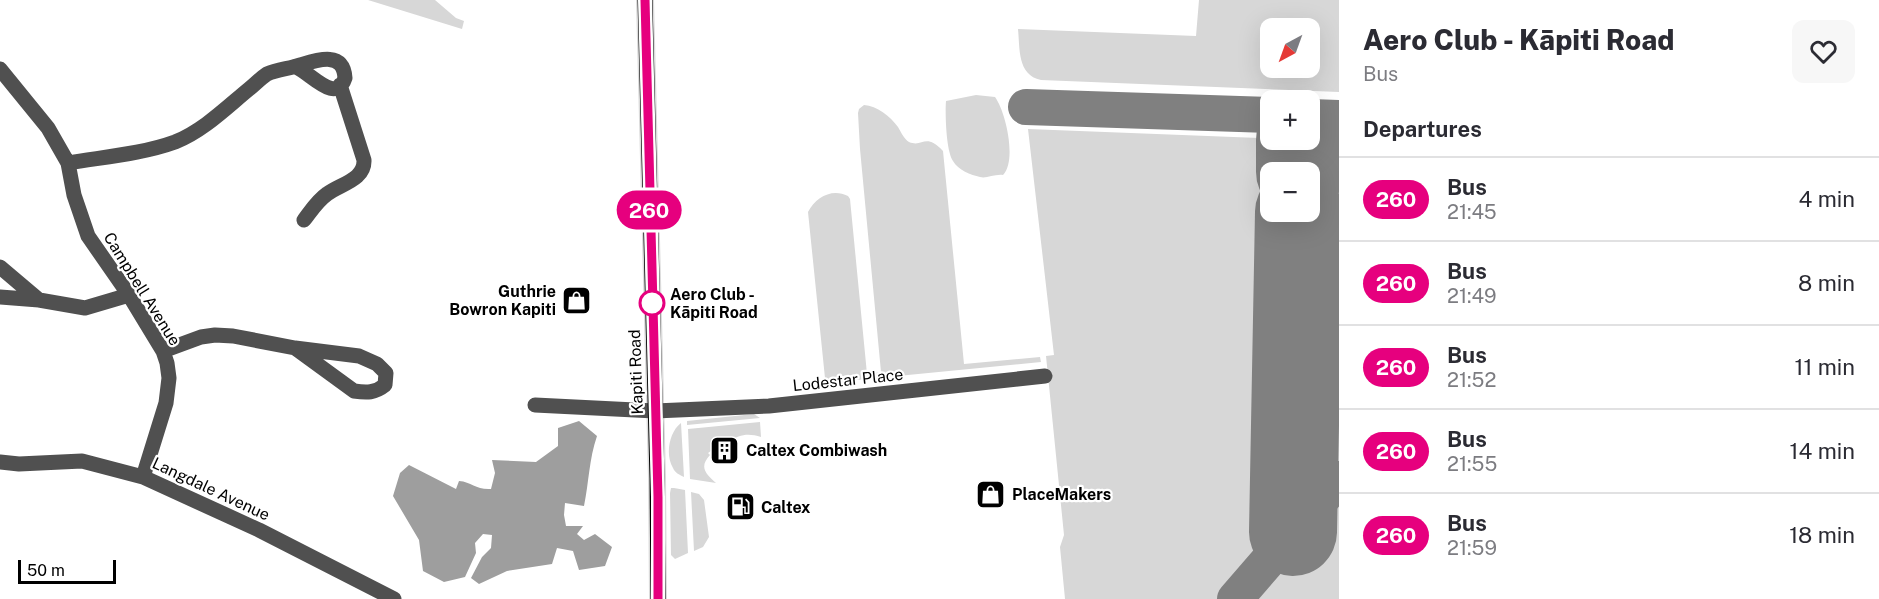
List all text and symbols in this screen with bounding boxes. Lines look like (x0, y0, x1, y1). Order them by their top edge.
north arrow (1260, 18, 1320, 78)
map controls (1260, 18, 1320, 222)
button: heart (1792, 20, 1855, 83)
text: Aero Club - Kāpiti Road (1363, 23, 1674, 56)
text: Bus (1363, 62, 1398, 86)
button: + (1260, 90, 1320, 150)
text: Departures (1363, 116, 1482, 142)
button: − (1260, 162, 1320, 222)
text: Bus (1447, 174, 1487, 200)
text: 4 min (1799, 186, 1855, 212)
text: 260 (1376, 187, 1416, 212)
line badge: 260 (614, 190, 684, 230)
text: 260 (629, 198, 669, 223)
text: 21:45 (1447, 200, 1497, 224)
street label: Campbell Avenue (99, 229, 185, 349)
text: Bus (1447, 258, 1487, 284)
text: 8 min (1798, 270, 1855, 296)
text: 260 (1376, 271, 1416, 296)
place label: Guthrie Bowron Kapiti (449, 282, 556, 319)
shop icon: Guthrie Bowron Kapiti (561, 284, 593, 316)
text: 21:49 (1447, 284, 1497, 308)
place label: Aero Club - Kāpiti Road (670, 285, 758, 322)
marker: Aero Club - Kāpiti Road (639, 290, 665, 316)
street label: Kapiti Road (625, 329, 647, 415)
text: Bus (1447, 342, 1487, 368)
text: 11 min (1794, 354, 1855, 380)
text: 260 (1376, 355, 1416, 380)
street label: Lodestar Place (792, 365, 904, 395)
text: 21:52 (1447, 368, 1496, 392)
text: Bus (1447, 426, 1487, 452)
building icon: Caltex Combiwash (709, 434, 741, 466)
text: 14 min (1790, 438, 1855, 464)
text: 260 (1376, 439, 1416, 464)
place label: Caltex Combiwash (746, 441, 887, 460)
text: 21:55 (1447, 452, 1497, 476)
street label: Langdale Avenue (149, 453, 273, 525)
shop icon: PlaceMakers (975, 478, 1007, 510)
place label: PlaceMakers (1012, 485, 1111, 504)
fuel station icon: Caltex (724, 491, 756, 523)
place label: Caltex (761, 498, 811, 517)
text: Bus (1447, 510, 1487, 536)
text: 18 min (1789, 522, 1855, 548)
text: 260 (1376, 523, 1416, 548)
text: 21:59 (1447, 536, 1497, 560)
scale bar (18, 557, 116, 584)
text: 50 m (27, 561, 65, 580)

